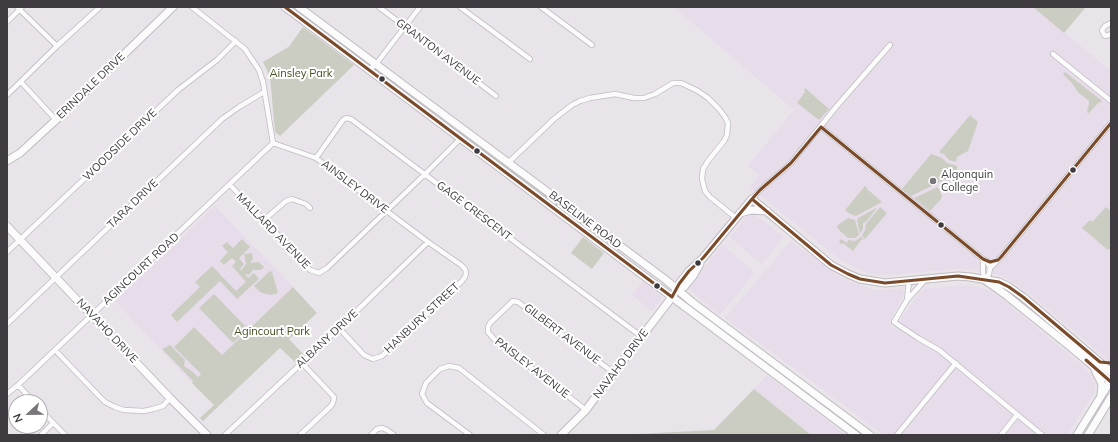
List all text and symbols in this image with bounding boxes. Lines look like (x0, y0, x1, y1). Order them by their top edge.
street label: GRANTON AVENUE (393, 16, 483, 88)
street label: ERINDALE DRIVE (54, 50, 128, 122)
park label: Ainsley Park (269, 67, 333, 81)
unlabelled marker (377, 74, 387, 84)
street label: WOODSIDE DRIVE (80, 106, 160, 184)
unlabelled marker (472, 146, 482, 156)
street label: AINSLEY DRIVE (319, 157, 391, 217)
unlabelled marker (1068, 165, 1078, 175)
place label: Algonquin College (941, 168, 993, 194)
marker: Algonquin College (928, 176, 938, 186)
street label: TARA DRIVE (105, 177, 161, 231)
street label: GAGE CRESCENT (434, 178, 514, 244)
street label: BASELINE ROAD (546, 188, 624, 252)
street label: MALLARD AVENUE (233, 190, 313, 272)
unlabelled marker (936, 220, 946, 230)
street label: AGINCOURT ROAD (100, 230, 182, 308)
unlabelled marker (693, 258, 703, 268)
street label: HANBURY STREET (382, 280, 462, 356)
unlabelled marker (652, 281, 662, 291)
street label: NAVAHO DRIVE (74, 296, 140, 366)
street label: GILBERT AVENUE (521, 301, 603, 367)
street label: ALBANY DRIVE (293, 307, 361, 371)
park label: Agincourt Park (234, 325, 310, 339)
street label: NAVAHO DRIVE (591, 327, 651, 401)
street label: PAISLEY AVENUE (492, 335, 572, 401)
north arrow (8, 394, 48, 434)
text: N (10, 412, 26, 425)

